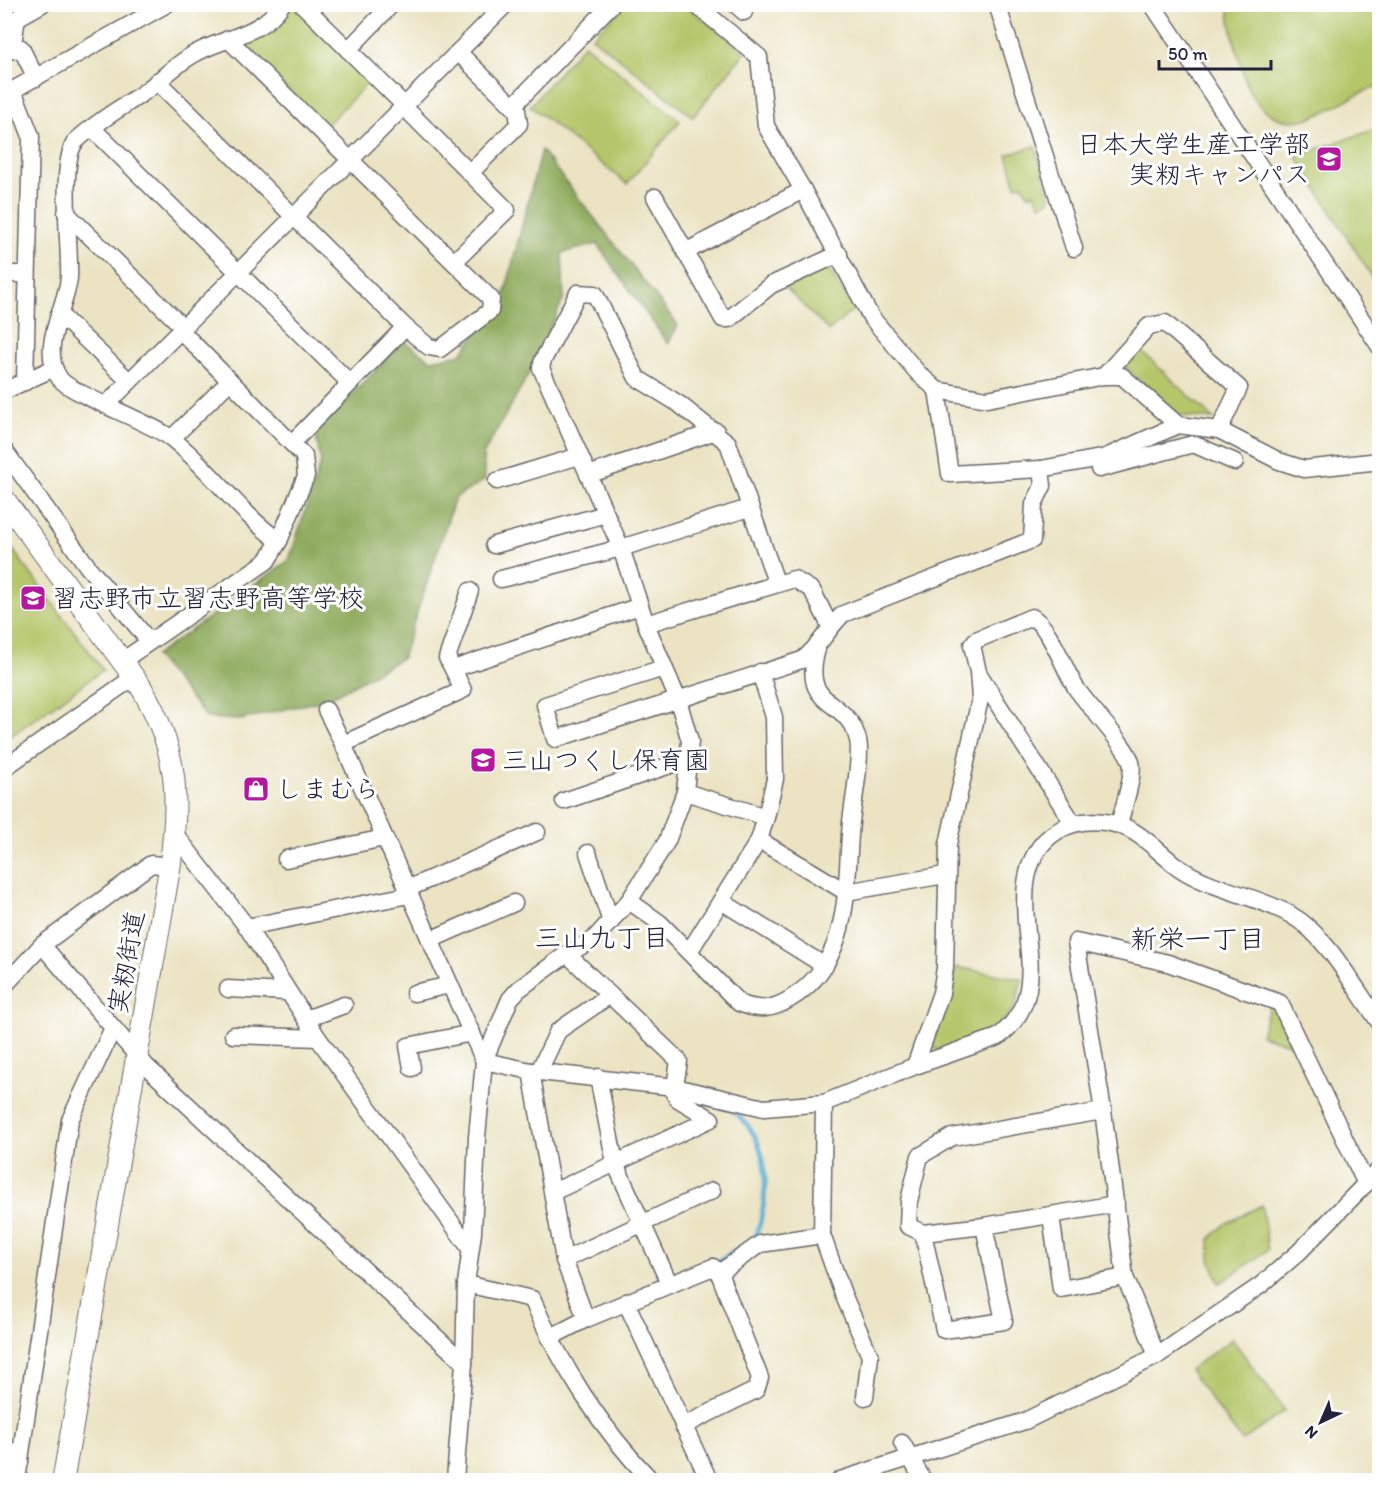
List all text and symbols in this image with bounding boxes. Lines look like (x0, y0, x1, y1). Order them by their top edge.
scale bar (1159, 33, 1272, 71)
text: 50 m (1168, 43, 1208, 65)
place label: 日本大学生産工学部 実籾キャンパス (1076, 128, 1310, 190)
school or university icon: 日本大学生産工学部 実籾キャンパス (1314, 144, 1344, 174)
place label: 習志野市立習志野高等学校 (52, 582, 364, 614)
school or university icon: 習志野市立習志野高等学校 (18, 583, 48, 613)
place label: 三山つくし保育園 (502, 744, 710, 776)
school or university icon: 三山つくし保育園 (468, 745, 498, 775)
place label: しまむら (276, 773, 380, 805)
shop icon: しまむら (241, 774, 271, 804)
street label: 実籾街道 (101, 908, 151, 1016)
district label: 三山九丁目 (535, 921, 670, 954)
district label: 新栄一丁目 (1131, 922, 1266, 955)
north arrow (1291, 1392, 1351, 1452)
text: N (1300, 1422, 1321, 1443)

